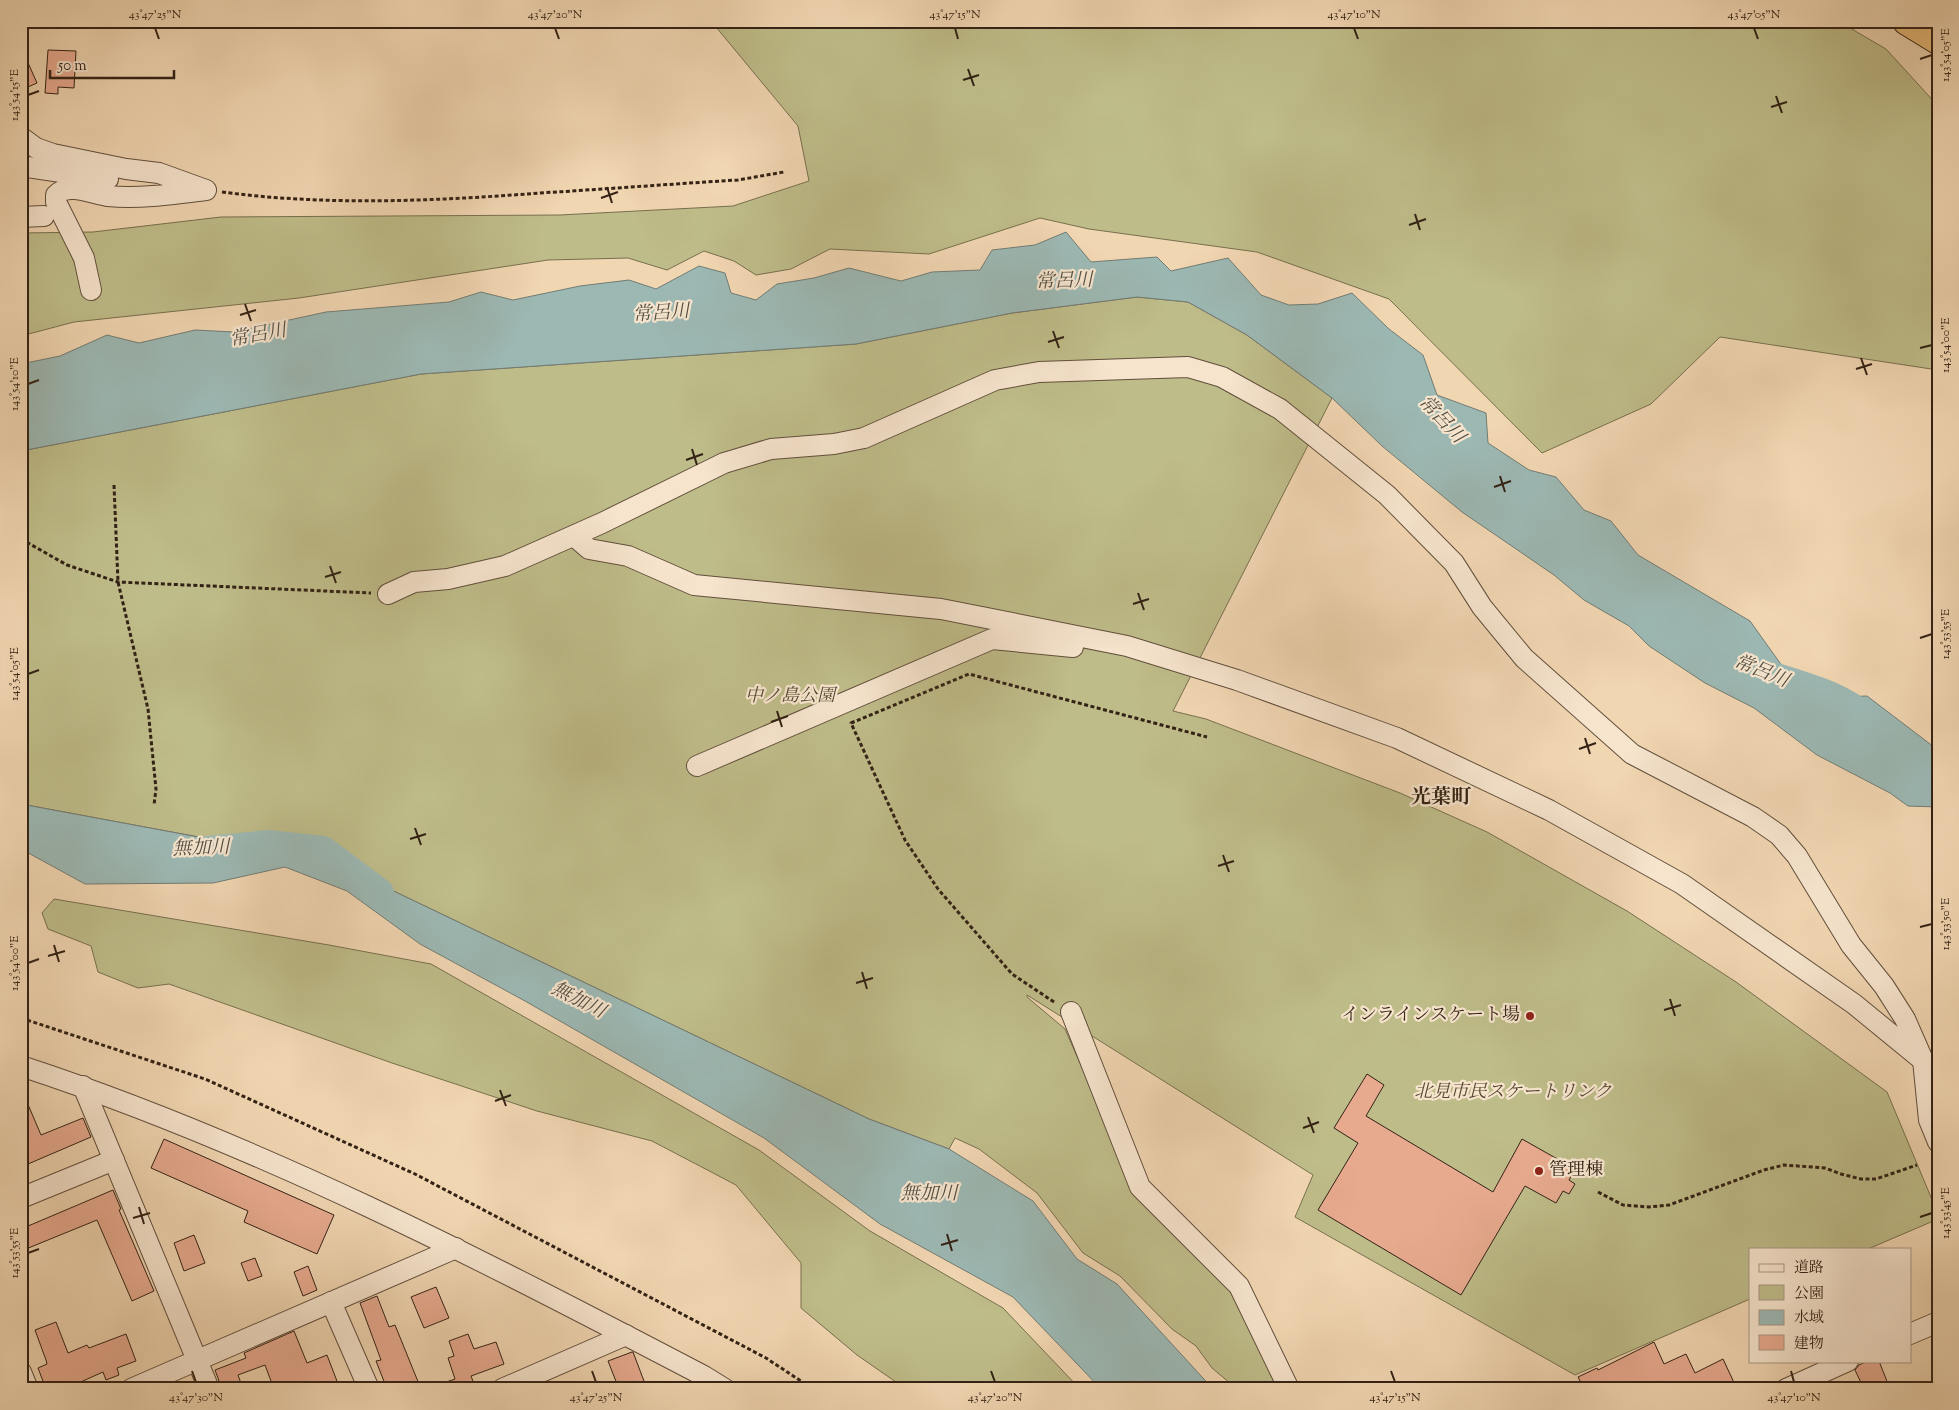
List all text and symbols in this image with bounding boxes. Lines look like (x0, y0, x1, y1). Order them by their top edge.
text: 43°47'25"N (129, 6, 182, 24)
text: 43°47'20"N (528, 6, 583, 24)
text: 43°47'15"N (929, 6, 981, 24)
text: 43°47'10"N (1328, 6, 1381, 24)
text: 43°47'05"N (1728, 6, 1781, 24)
text: 143°54'05"E (1937, 28, 1955, 82)
scale bar (50, 48, 174, 80)
text: 50 m (57, 56, 87, 77)
text: 143°54'15"E (6, 68, 24, 121)
water label: 常呂川 (1035, 267, 1095, 296)
water label: 常呂川 (632, 298, 692, 329)
water label: 常呂川 (228, 317, 290, 354)
text: 143°54'00"E (1937, 317, 1955, 373)
text: 143°54'10"E (6, 356, 24, 411)
water label: 常呂川 (1412, 390, 1472, 452)
text: 143°53'55"E (1937, 608, 1955, 659)
text: 143°54'05"E (6, 647, 24, 701)
water label: 常呂川 (1730, 649, 1794, 696)
park label: 中ノ島公園 (745, 684, 838, 710)
district label: 光葉町 (1411, 784, 1472, 813)
water label: 無加川 (172, 834, 232, 863)
text: 143°53'50"E (1937, 897, 1955, 950)
text: 143°54'00"E (6, 935, 24, 991)
water label: 無加川 (546, 976, 611, 1027)
place label: インラインスケート場 (1341, 1003, 1520, 1029)
marker: インラインスケート場 (1524, 1010, 1536, 1022)
park label: 北見市民スケートリンク (1414, 1080, 1612, 1106)
place label: 管理棟 (1549, 1158, 1603, 1184)
marker: 管理棟 (1533, 1165, 1545, 1177)
water label: 無加川 (900, 1181, 959, 1208)
text: 143°53'45"E (1937, 1187, 1955, 1239)
text: 143°53'55"E (6, 1227, 24, 1278)
legend (1749, 1248, 1912, 1362)
text: 道路 (1794, 1258, 1824, 1279)
text: 公園 (1794, 1284, 1824, 1305)
text: 水域 (1794, 1308, 1824, 1329)
text: 建物 (1794, 1334, 1824, 1355)
text: 43°47'30"N (169, 1389, 223, 1407)
text: 43°47'25"N (570, 1389, 623, 1407)
text: 43°47'20"N (968, 1389, 1023, 1407)
text: 43°47'15"N (1369, 1389, 1421, 1407)
text: 43°47'10"N (1768, 1389, 1821, 1407)

